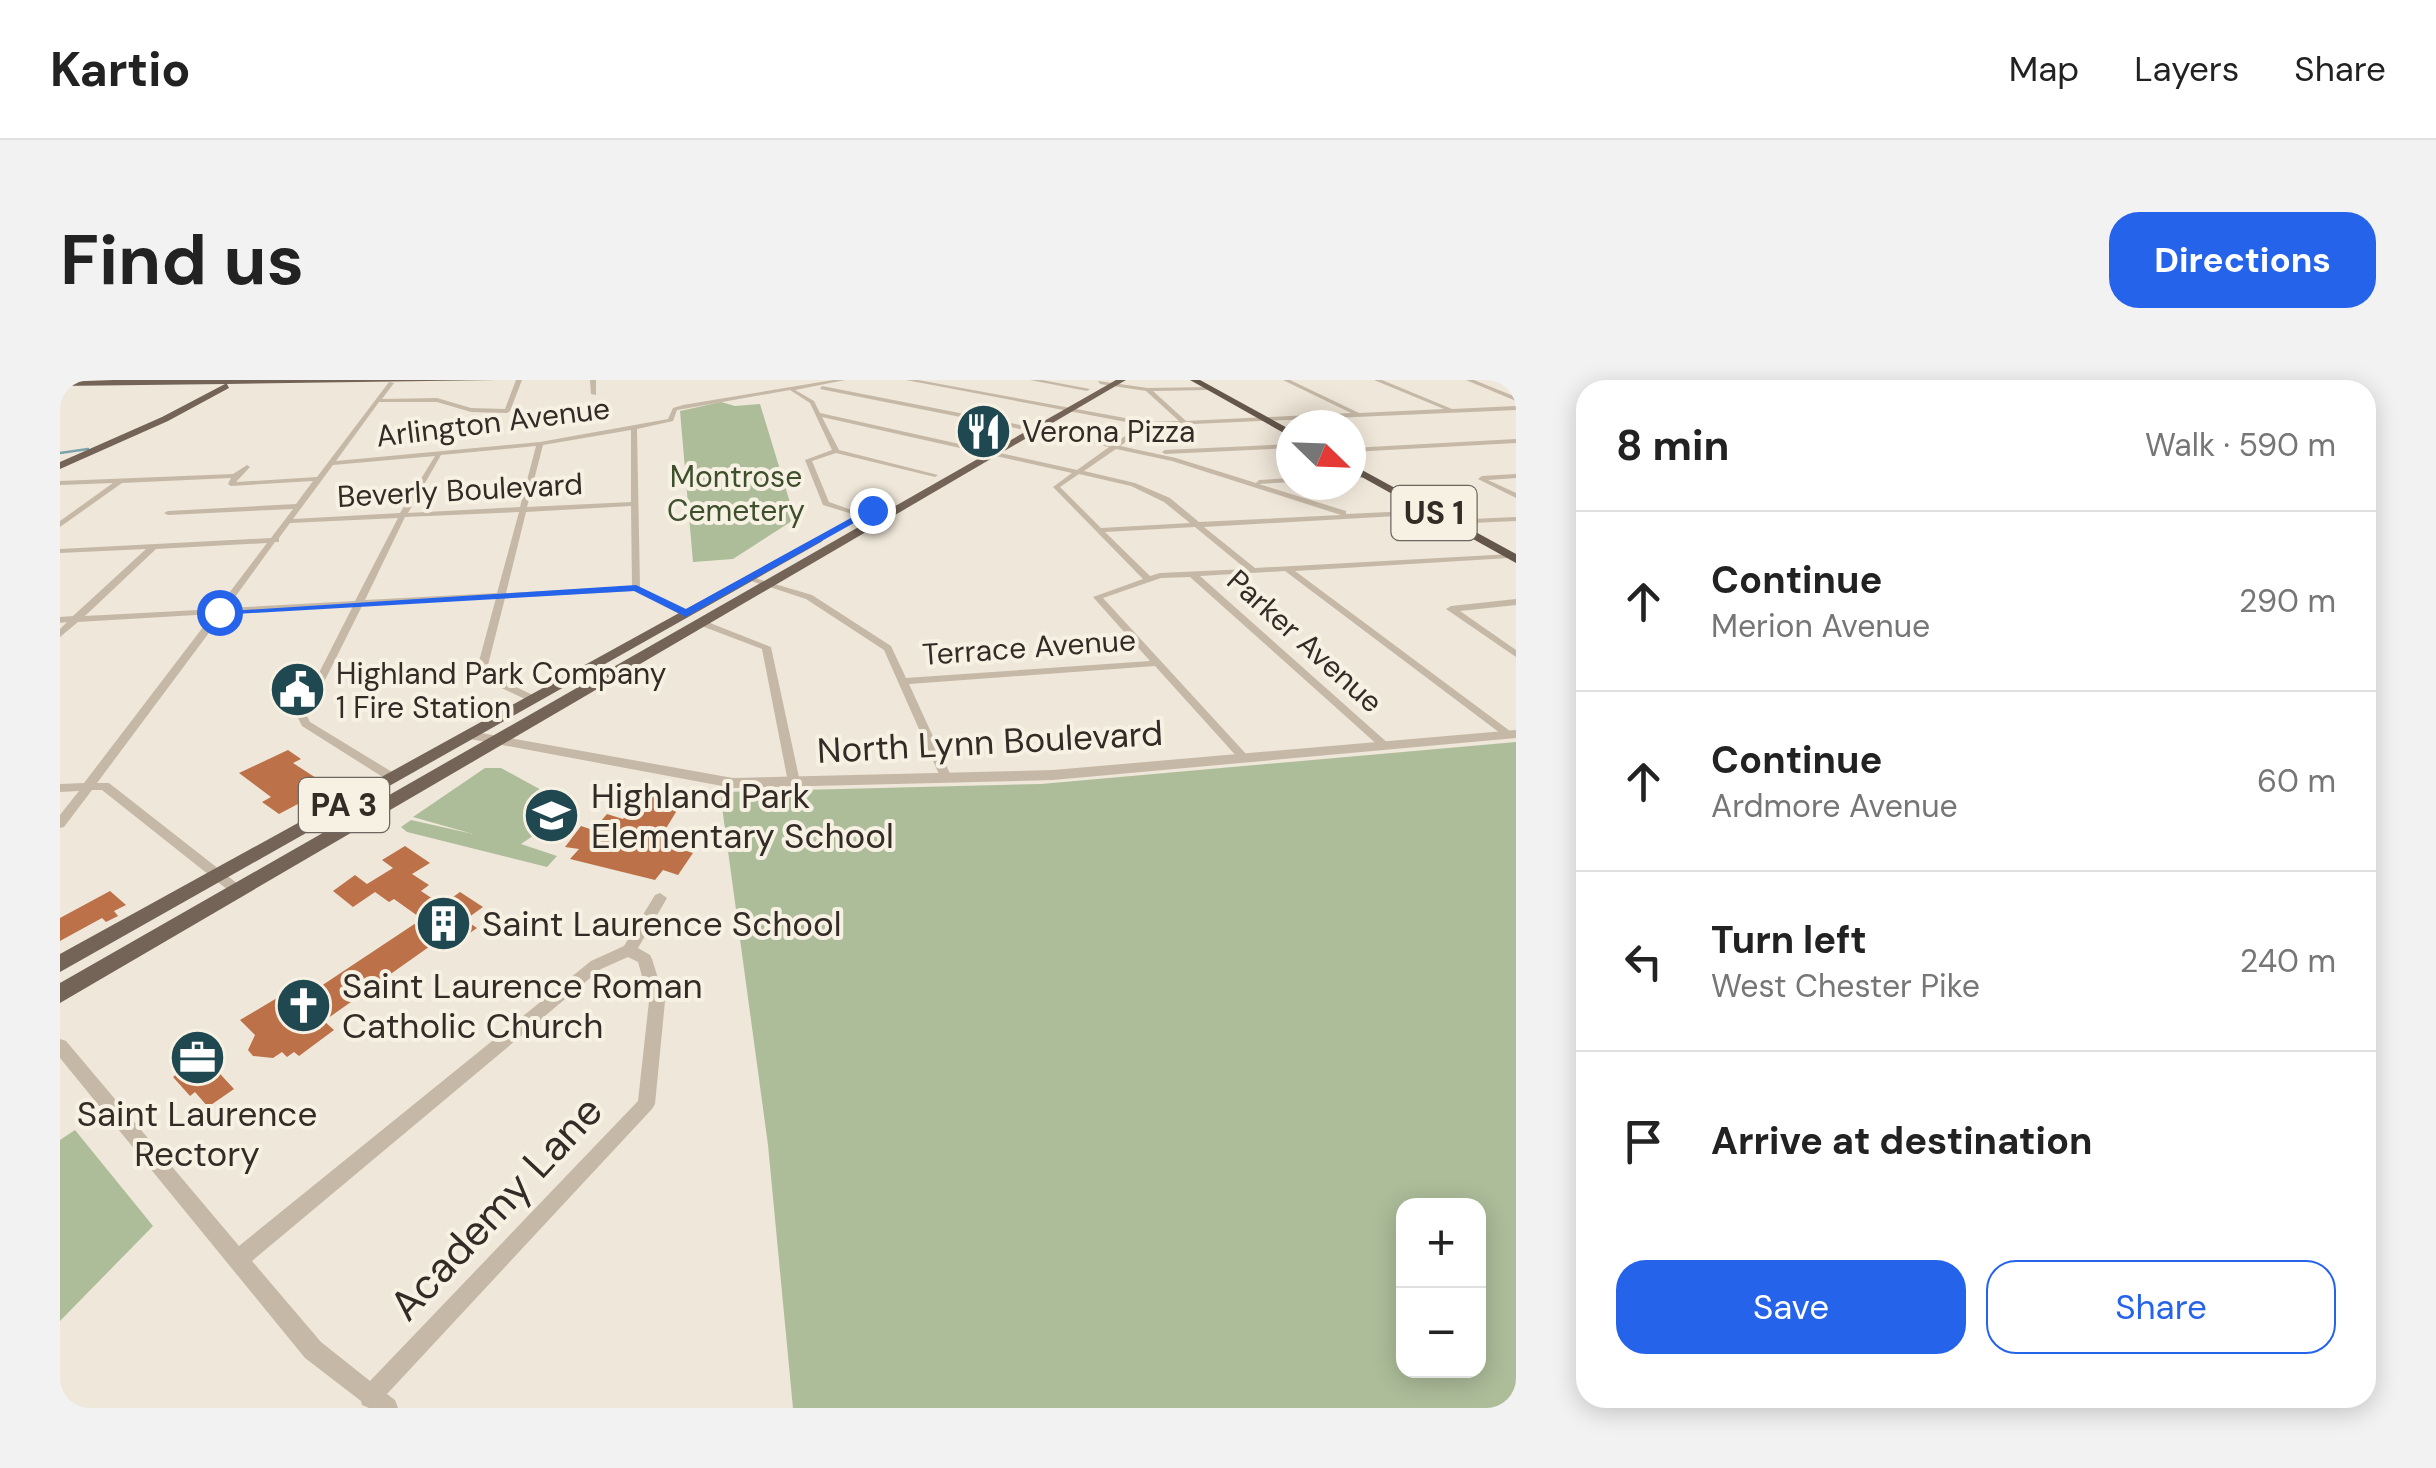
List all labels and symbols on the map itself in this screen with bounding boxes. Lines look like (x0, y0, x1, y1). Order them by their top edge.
street label: Arlington Avenue (374, 388, 612, 456)
restaurant icon: Verona Pizza (953, 401, 1013, 461)
north arrow (1276, 410, 1366, 500)
place label: Verona Pizza (1022, 412, 1195, 451)
park label: Montrose Cemetery (667, 457, 805, 530)
street label: Beverly Boulevard (336, 464, 584, 516)
road number: US 1 (1392, 486, 1476, 540)
route end (850, 488, 896, 534)
street label: Parker Avenue (1219, 561, 1391, 721)
route start (197, 590, 243, 636)
street label: Terrace Avenue (921, 620, 1137, 674)
place label: Highland Park Company 1 Fire Station (336, 654, 667, 727)
public building icon: Highland Park Company 1 Fire Station (267, 660, 327, 720)
street label: North Lynn Boulevard (816, 710, 1164, 774)
place label: Highland Park Elementary School (591, 773, 894, 859)
road number: PA 3 (299, 778, 389, 832)
school or university icon: Highland Park Elementary School (522, 786, 582, 846)
building icon: Saint Laurence School (413, 894, 473, 954)
place label: Saint Laurence School (482, 901, 842, 947)
place label: Saint Laurence Roman Catholic Church (342, 963, 703, 1049)
church icon: Saint Laurence Roman Catholic Church (273, 976, 333, 1036)
office icon: Saint Laurence Rectory (167, 1028, 227, 1088)
street label: Academy Lane (378, 1084, 614, 1332)
place label: Saint Laurence Rectory (77, 1091, 317, 1177)

